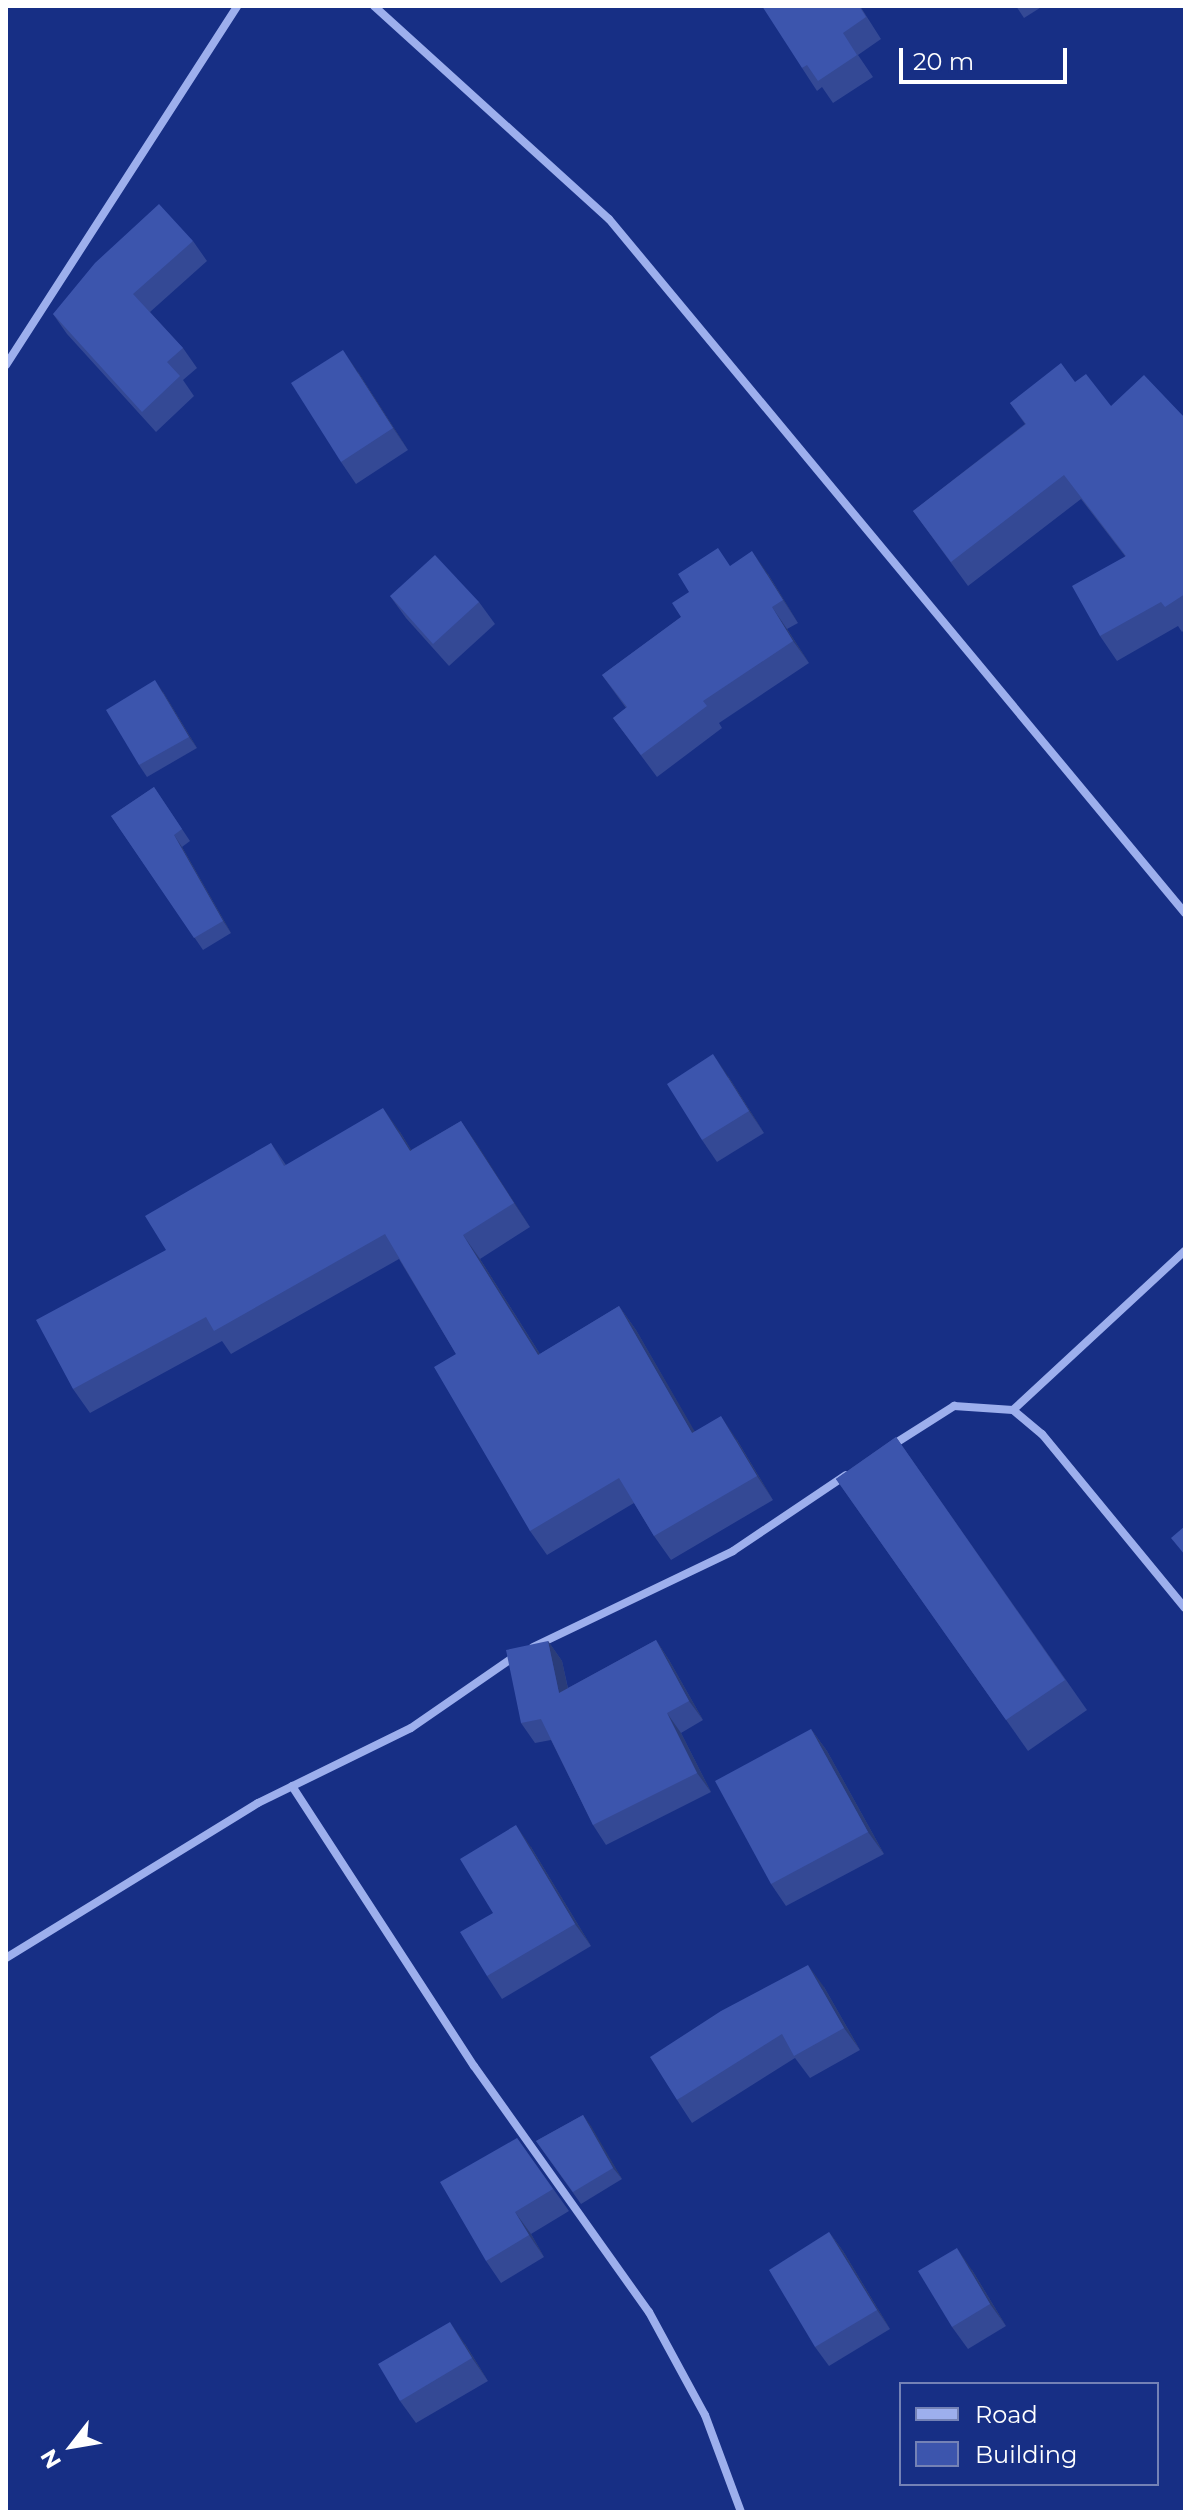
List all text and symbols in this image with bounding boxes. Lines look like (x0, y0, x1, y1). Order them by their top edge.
scale bar (903, 32, 1071, 82)
text: 20 m (913, 47, 974, 76)
legend (899, 2382, 1159, 2486)
text: Road (975, 2400, 1038, 2429)
north arrow (32, 2406, 112, 2486)
text: Building (975, 2440, 1078, 2469)
text: N (35, 2444, 67, 2473)

